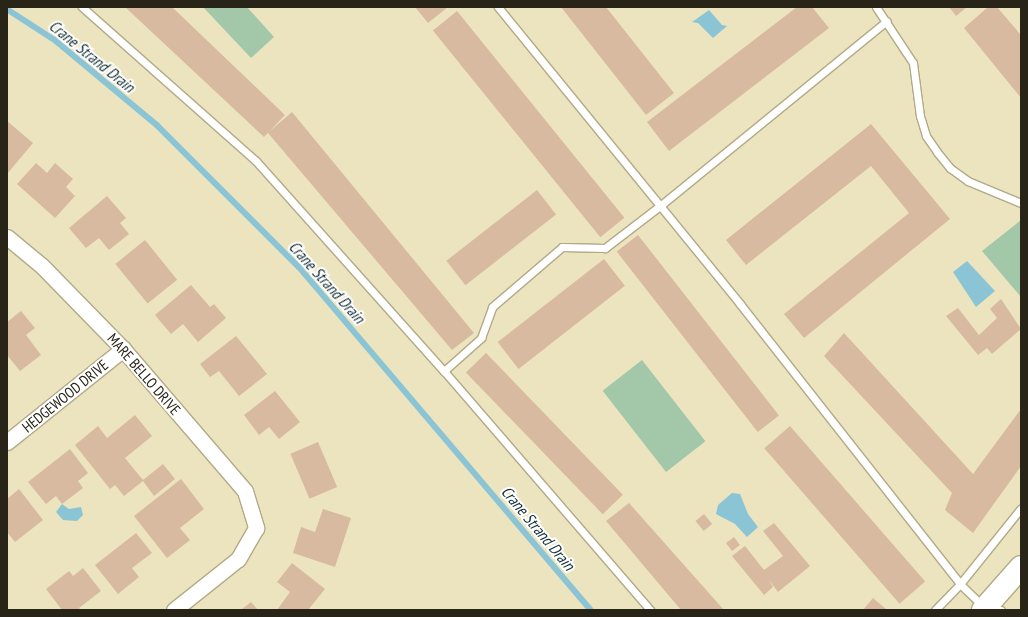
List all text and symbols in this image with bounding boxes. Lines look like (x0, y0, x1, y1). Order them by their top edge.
water label: Crane Strand Drain (46, 16, 138, 96)
water label: Crane Strand Drain (285, 237, 369, 327)
street label: MARE BELLO DRIVE (104, 330, 184, 418)
street label: HEDGEWOOD DRIVE (18, 356, 112, 436)
water label: Crane Strand Drain (497, 482, 579, 574)

